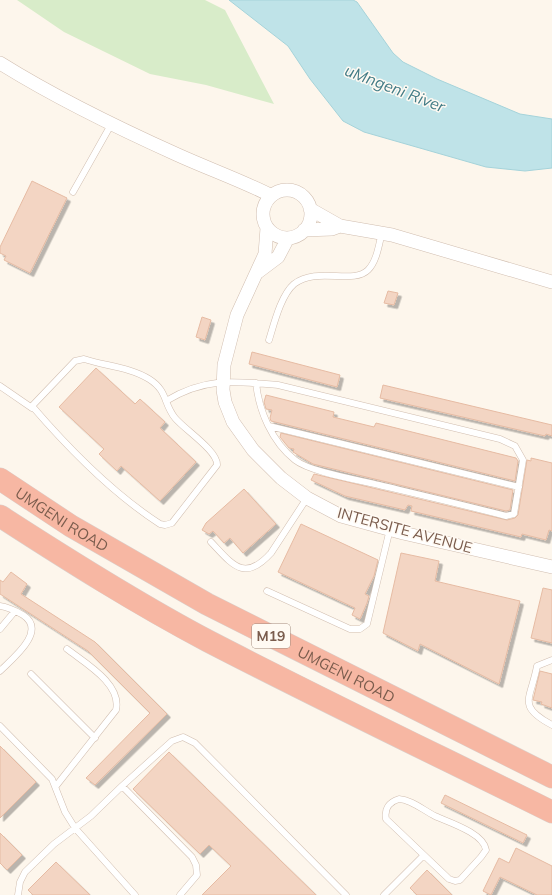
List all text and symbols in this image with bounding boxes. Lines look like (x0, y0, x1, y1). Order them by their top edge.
water label: uMngeni River (342, 60, 449, 117)
street label: UMGENI ROAD (12, 482, 112, 555)
street label: INTERSITE AVENUE (335, 503, 475, 557)
road number: M19 (252, 624, 290, 648)
street label: UMGENI ROAD (295, 642, 398, 706)

